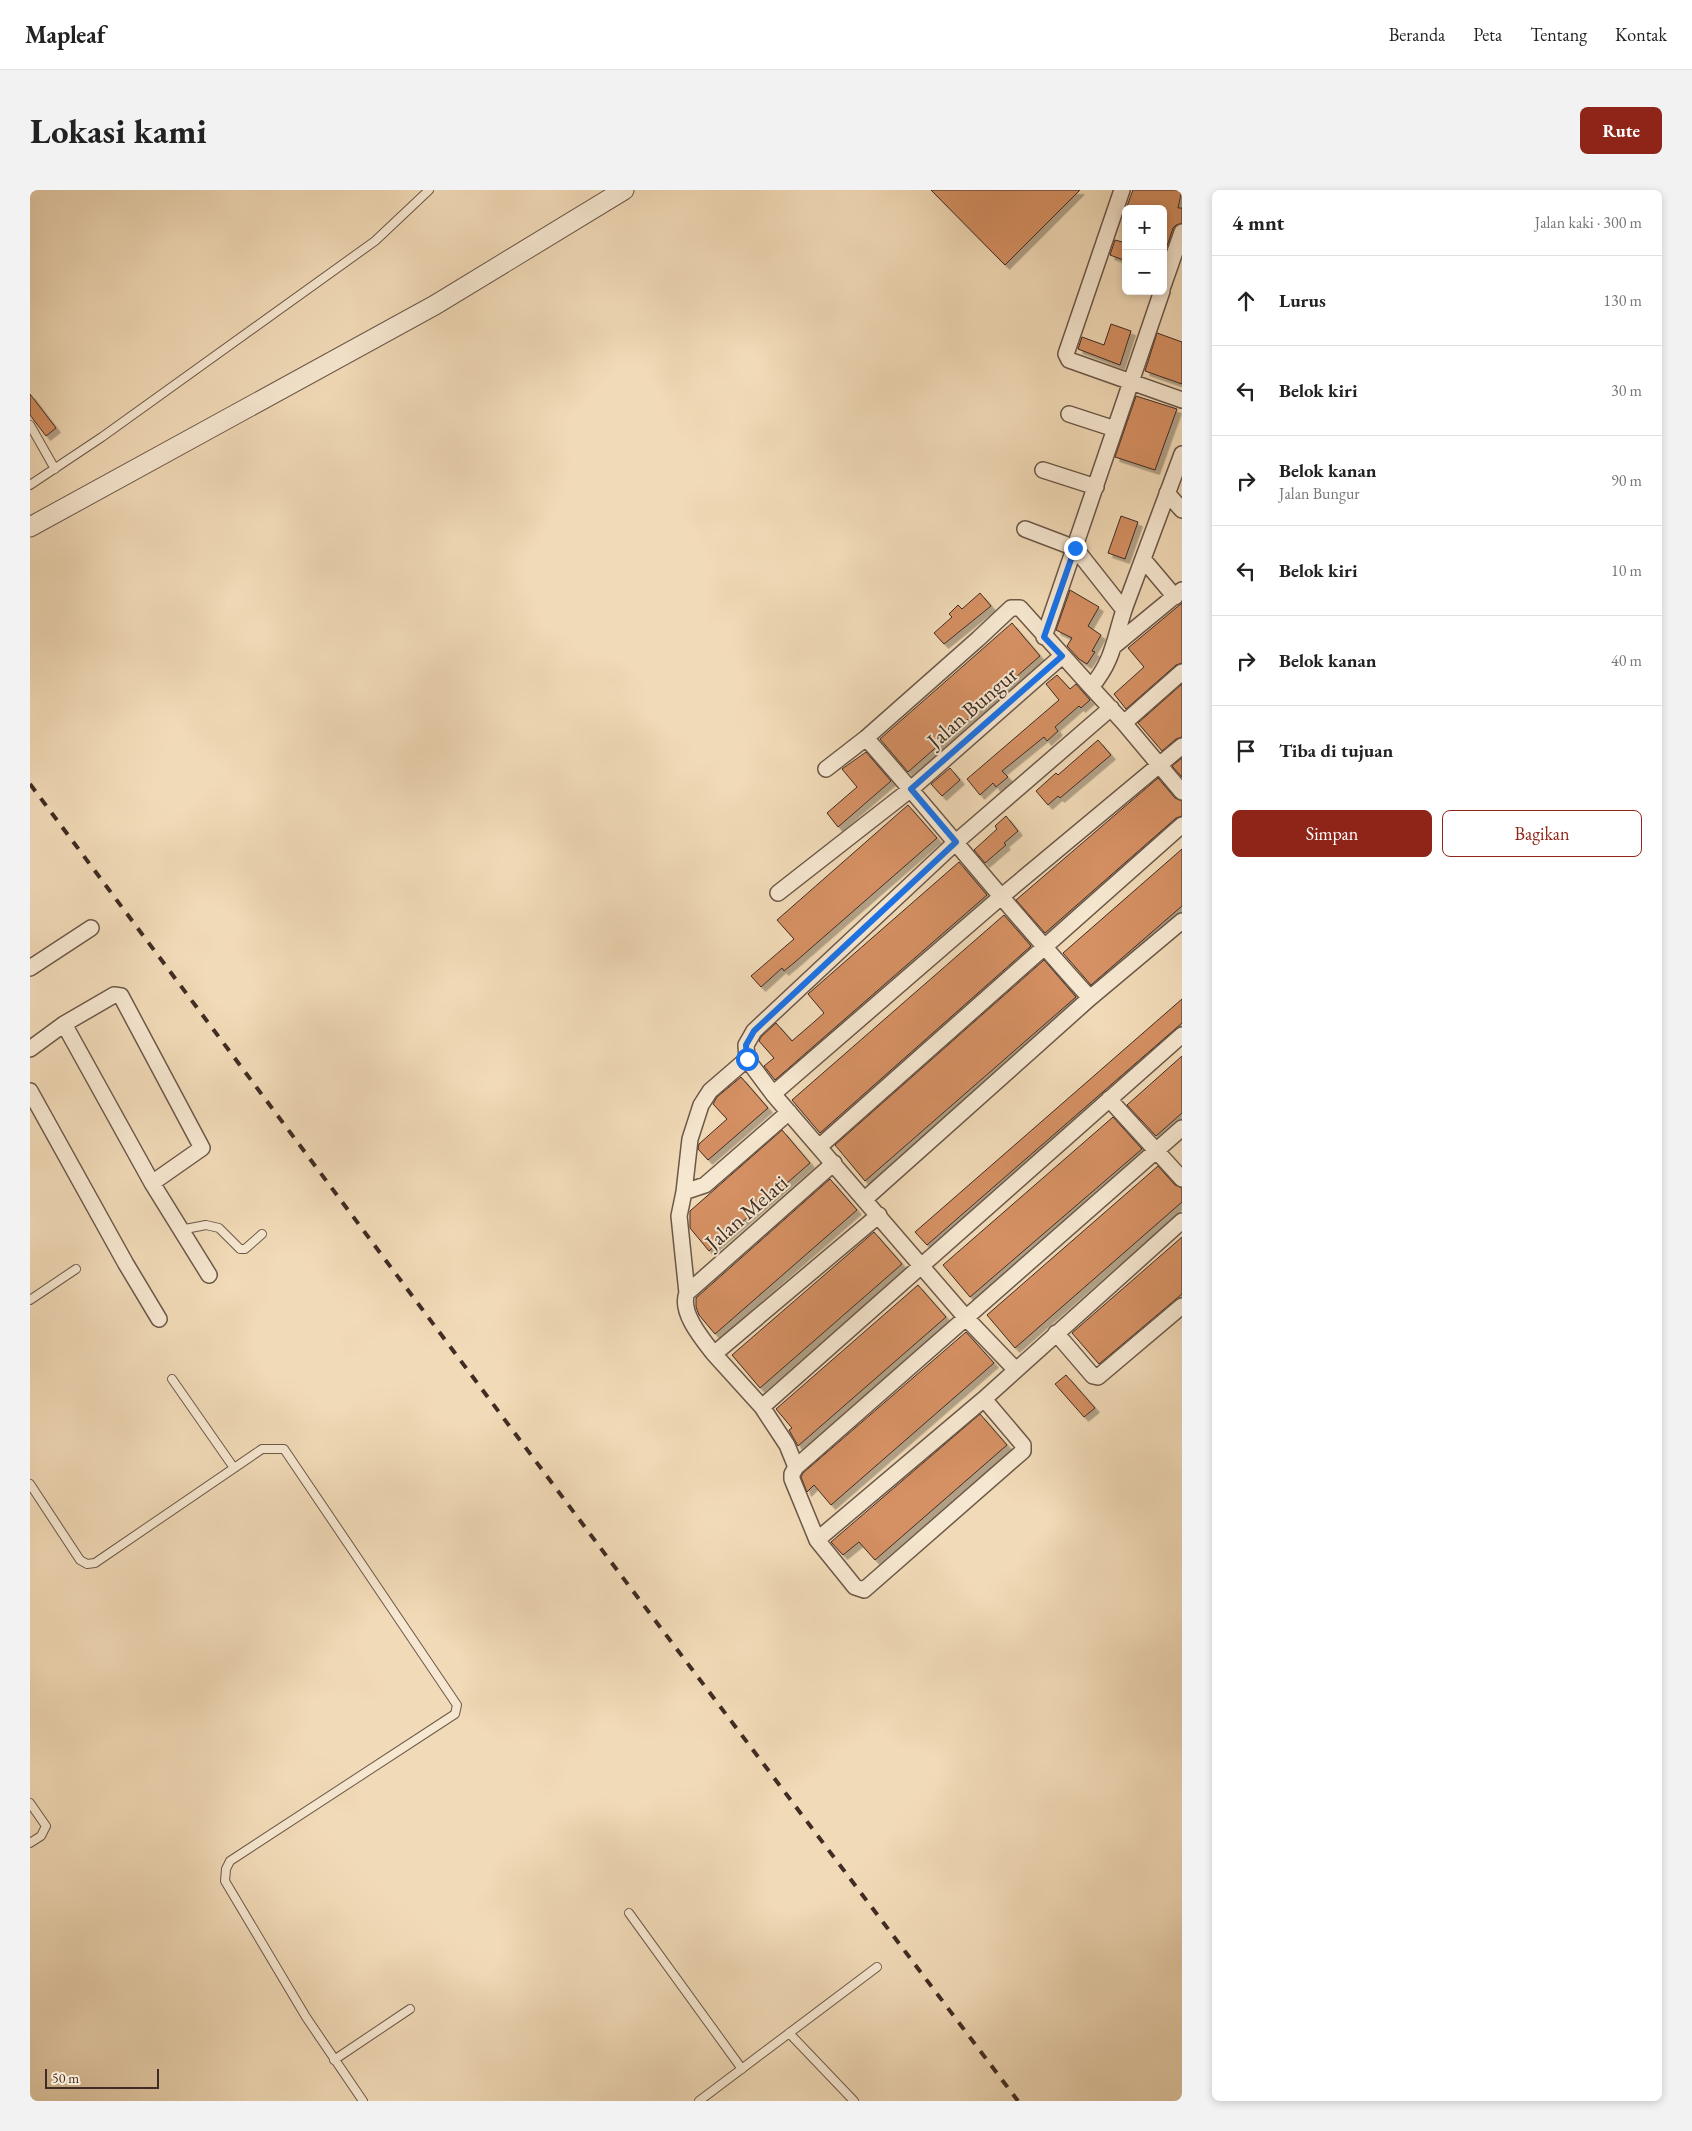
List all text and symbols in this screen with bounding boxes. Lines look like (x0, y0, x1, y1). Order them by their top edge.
text: Mapleaf (25, 19, 106, 50)
text: Beranda (1389, 23, 1445, 46)
text: Peta (1473, 23, 1502, 46)
text: Tentang (1530, 23, 1587, 46)
text: Kontak (1615, 23, 1667, 46)
button: Rute (1580, 107, 1662, 154)
text: Lokasi kami (30, 108, 207, 153)
map controls (1122, 205, 1167, 295)
button: + (1122, 205, 1167, 250)
text: 4 mnt (1232, 209, 1284, 236)
text: Jalan kaki · 300 m (1535, 212, 1642, 233)
button: − (1122, 250, 1167, 295)
icon: ahead (1232, 287, 1260, 315)
text: Lurus (1279, 288, 1326, 313)
text: 130 m (1603, 290, 1642, 311)
icon: left (1232, 377, 1260, 405)
text: Belok kiri (1279, 378, 1358, 403)
text: 30 m (1611, 380, 1642, 401)
text: Belok kanan (1279, 458, 1377, 483)
icon: right (1232, 467, 1260, 495)
text: 90 m (1611, 470, 1642, 491)
text: Jalan Bungur (1279, 483, 1360, 504)
route end (1064, 537, 1087, 560)
icon: left (1232, 557, 1260, 585)
text: Belok kiri (1279, 558, 1358, 583)
text: 10 m (1611, 560, 1642, 581)
icon: right (1232, 647, 1260, 675)
text: Belok kanan (1279, 648, 1377, 673)
text: 40 m (1611, 650, 1642, 671)
street label: Jalan Bungur (919, 660, 1024, 756)
icon: arrive (1232, 737, 1260, 765)
text: Tiba di tujuan (1279, 738, 1393, 763)
button: Simpan (1232, 810, 1432, 857)
button: Bagikan (1442, 810, 1642, 857)
route start (736, 1048, 759, 1071)
street label: Jalan Melati (697, 1168, 794, 1258)
scale bar (45, 2066, 159, 2089)
text: 50 m (52, 2069, 79, 2087)

